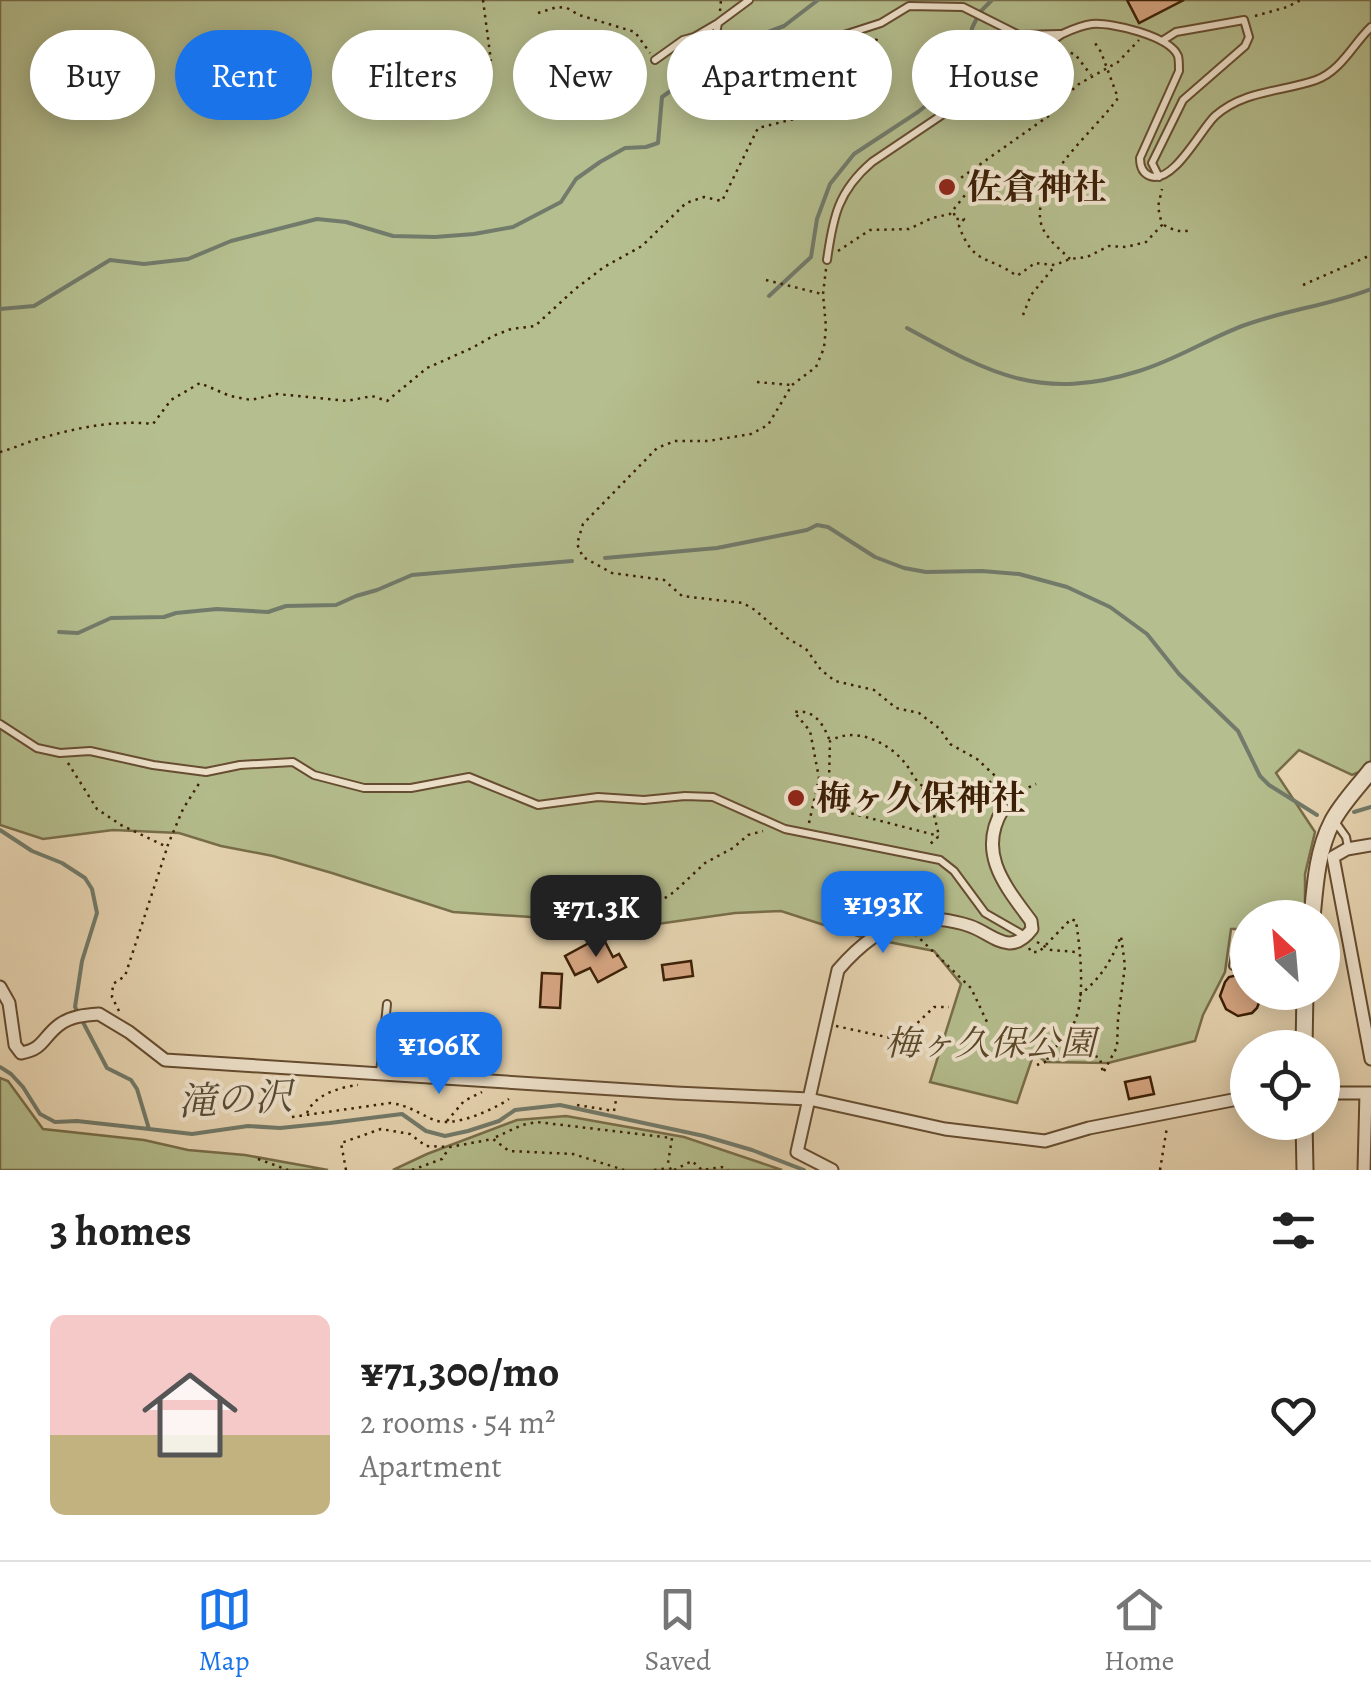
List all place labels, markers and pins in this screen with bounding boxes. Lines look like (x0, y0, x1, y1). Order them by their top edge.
place label: 佐倉神社 (967, 163, 1107, 211)
marker: 佐倉神社 (936, 176, 958, 198)
place label: 梅ヶ久保神社 (816, 774, 1026, 822)
marker: 梅ヶ久保神社 (785, 787, 807, 809)
pin: ¥193K (813, 871, 953, 956)
pin: ¥71.3K (515, 875, 677, 960)
pin: ¥106K (369, 1012, 509, 1097)

